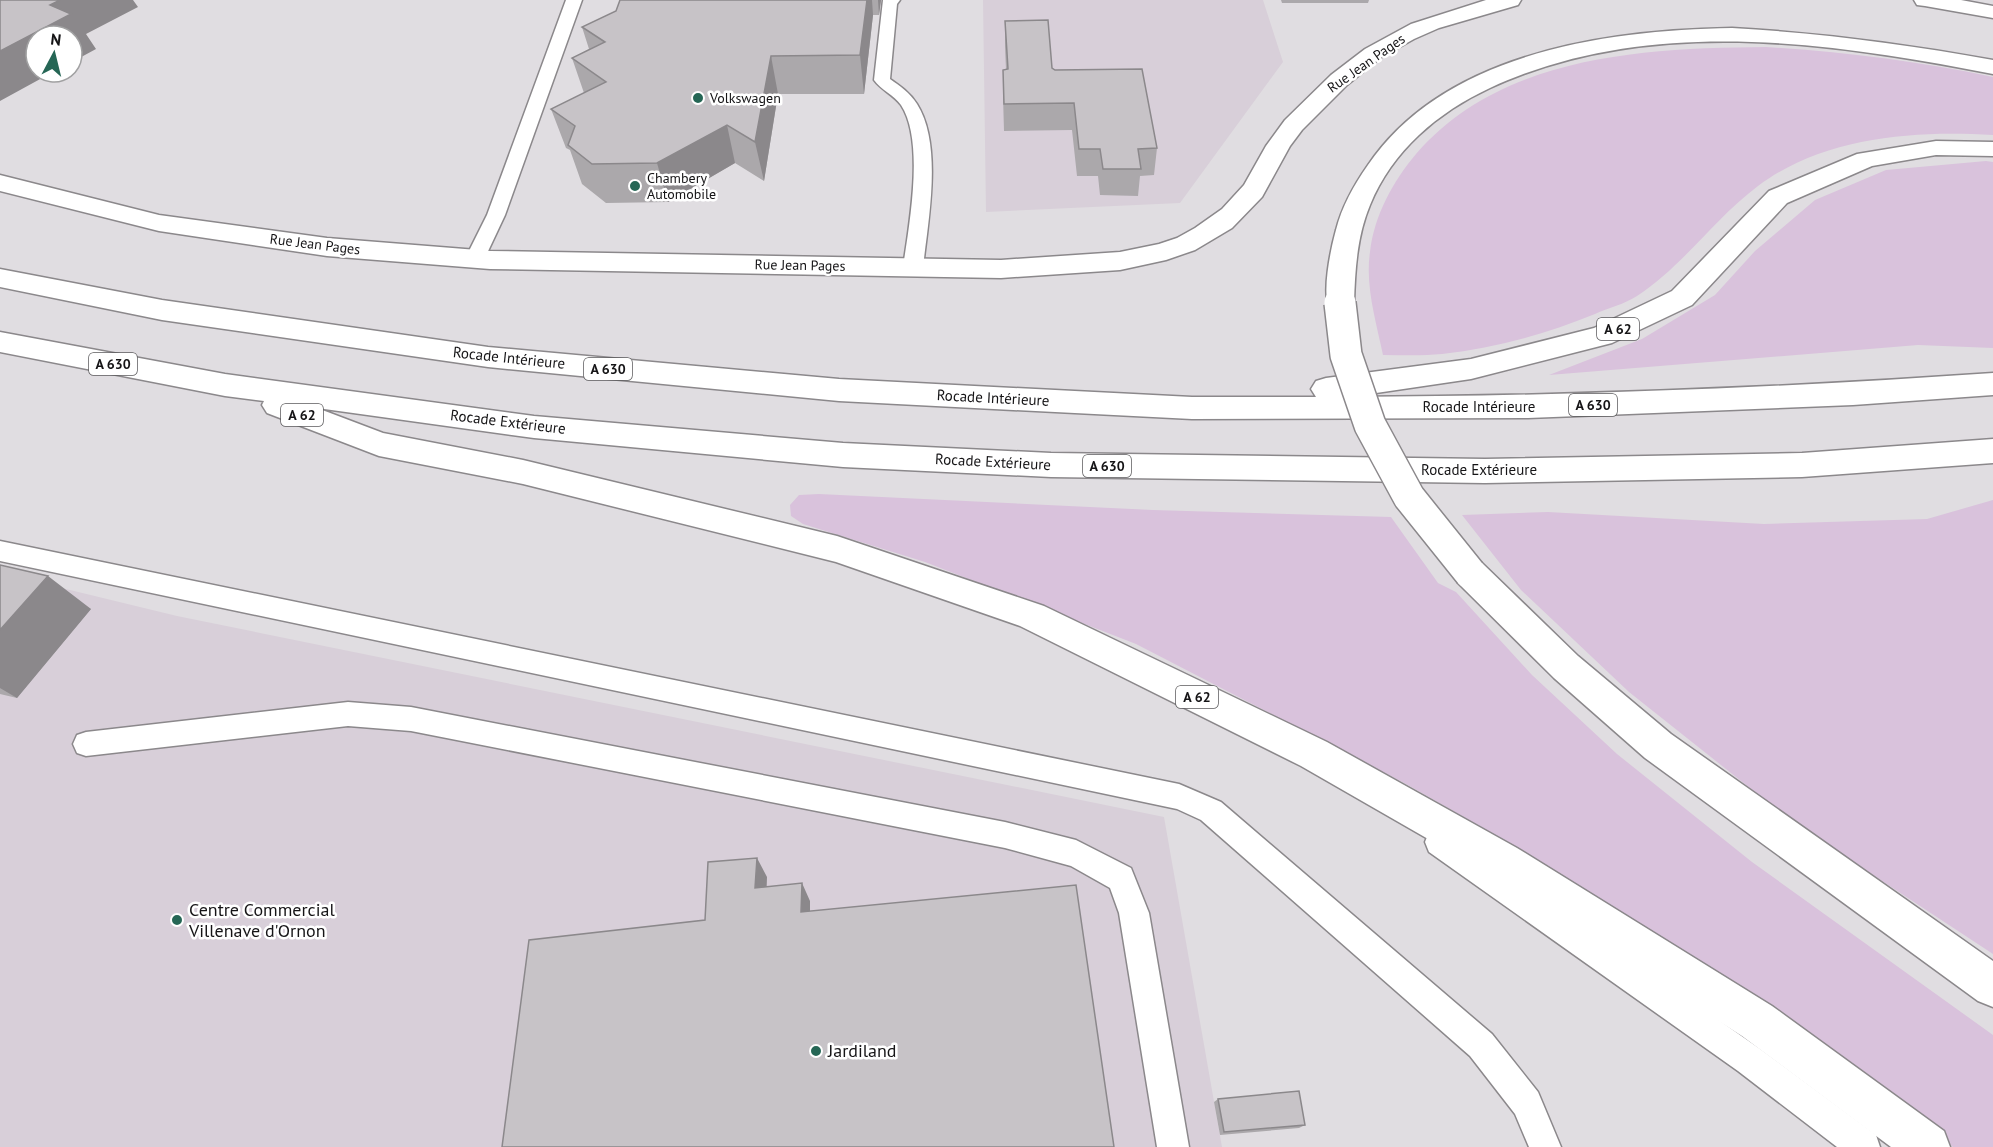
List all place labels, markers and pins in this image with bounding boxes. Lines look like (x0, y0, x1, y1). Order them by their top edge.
place label: Volkswagen (709, 89, 781, 107)
marker: Volkswagen (691, 91, 705, 105)
place label: Chambery Automobile (647, 169, 716, 203)
marker: Chambery Automobile (628, 179, 642, 193)
place label: Centre Commercial Villenave d'Ornon (188, 898, 335, 942)
marker: Centre Commercial Villenave d'Ornon (170, 913, 184, 927)
place label: Jardiland (827, 1039, 897, 1062)
marker: Jardiland (809, 1044, 823, 1058)

